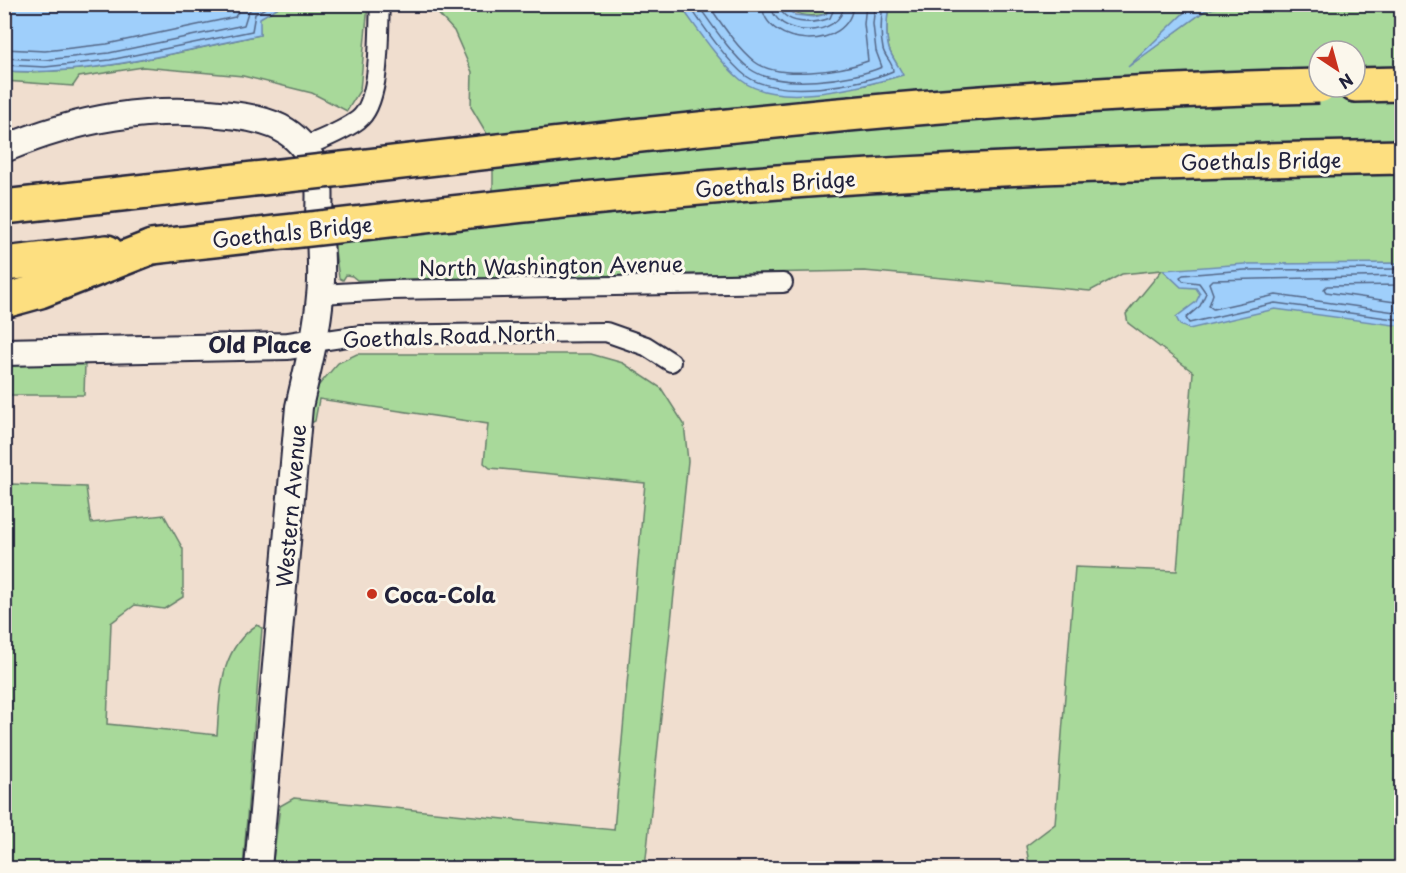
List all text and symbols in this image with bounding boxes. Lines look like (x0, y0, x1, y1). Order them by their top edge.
north arrow (1307, 39, 1367, 99)
text: N (1334, 69, 1359, 95)
street label: Goethals Bridge (1180, 143, 1342, 177)
street label: Goethals Bridge (694, 161, 856, 205)
street label: Goethals Bridge (210, 207, 374, 255)
street label: North Washington Avenue (418, 247, 684, 283)
street label: Goethals Road North (342, 315, 556, 355)
district label: Old Place (208, 327, 312, 360)
street label: Western Avenue (267, 423, 313, 589)
place label: Coca-Cola (384, 578, 496, 610)
marker: Coca-Cola (365, 587, 379, 601)

